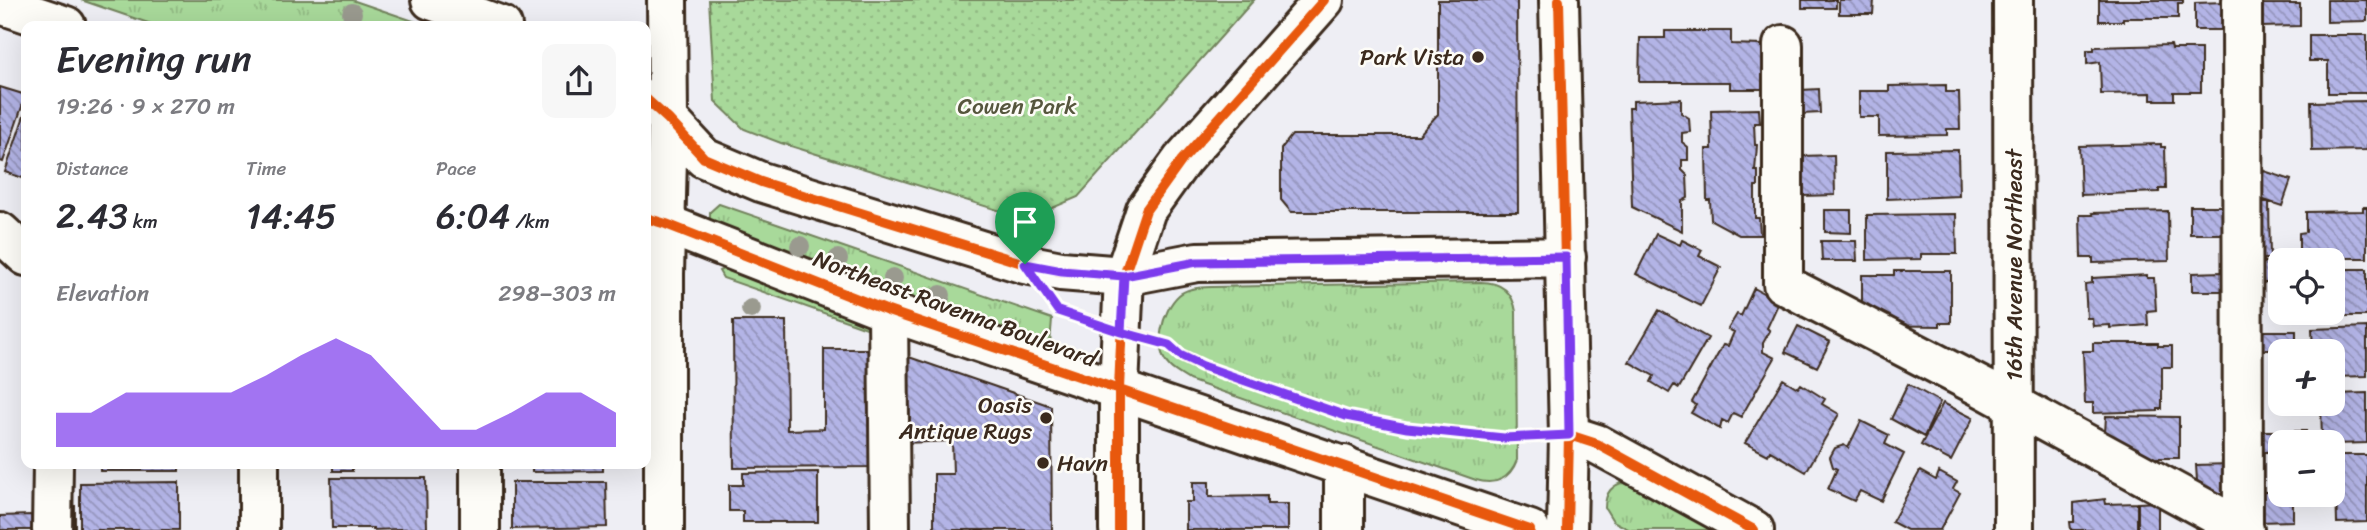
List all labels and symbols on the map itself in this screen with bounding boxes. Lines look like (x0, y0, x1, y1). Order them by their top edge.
place label: Park Vista (1360, 37, 1464, 78)
marker: Park Vista (1470, 49, 1486, 65)
park label: Cowen Park (958, 86, 1077, 127)
street label: 16th Avenue Northeast (1994, 147, 2035, 381)
pin (995, 192, 1055, 264)
street label: Northeast Ravenna Boulevard (807, 239, 1104, 380)
place label: Oasis Antique Rugs (898, 385, 1032, 452)
marker: Oasis Antique Rugs (1038, 410, 1054, 426)
place label: Havn (1057, 443, 1108, 484)
marker: Havn (1035, 455, 1051, 471)

